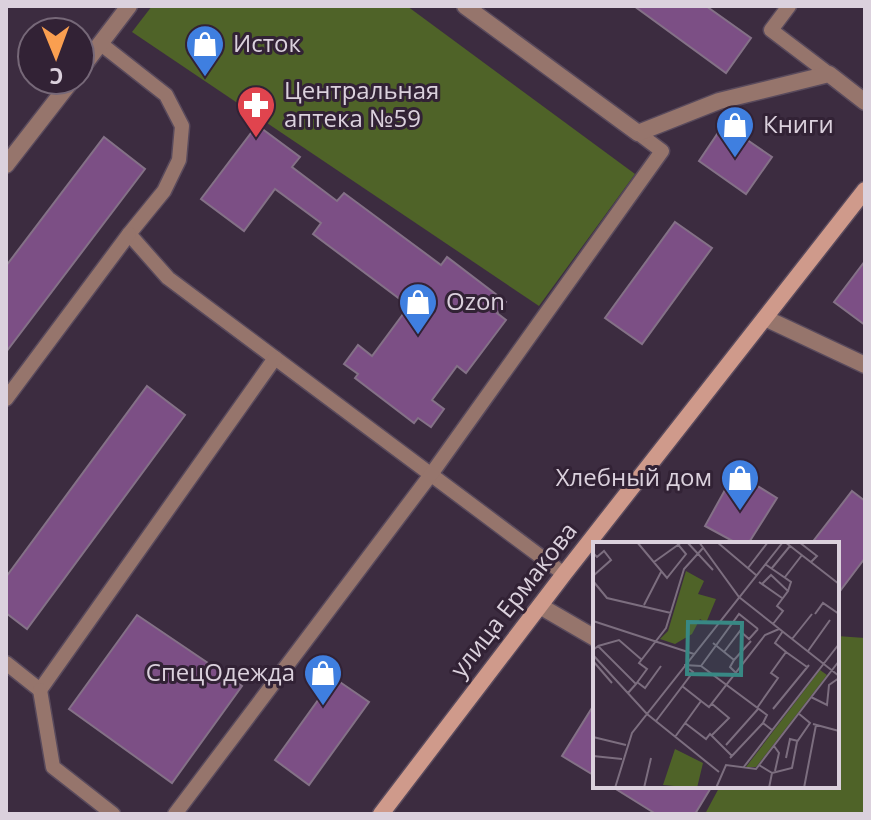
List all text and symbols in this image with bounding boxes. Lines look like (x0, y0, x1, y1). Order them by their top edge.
north arrow (16, 16, 96, 96)
shop icon: Исток (184, 23, 226, 78)
place label: Исток (233, 26, 301, 59)
text: С (49, 62, 64, 92)
place label: Центральная аптека №59 (284, 73, 439, 134)
pharmacy icon: Центральная аптека №59 (235, 84, 277, 139)
shop icon: Книги (714, 104, 756, 159)
place label: Книги (763, 107, 834, 140)
shop icon: Ozon (397, 281, 439, 336)
place label: Ozon (446, 284, 505, 317)
shop icon: Хлебный дом (719, 457, 761, 512)
place label: Хлебный дом (556, 460, 712, 493)
street label: улица Ермакова (442, 515, 584, 684)
inset map (593, 542, 839, 788)
shop icon: СпецОдежда (302, 652, 344, 707)
place label: СпецОдежда (146, 655, 295, 688)

